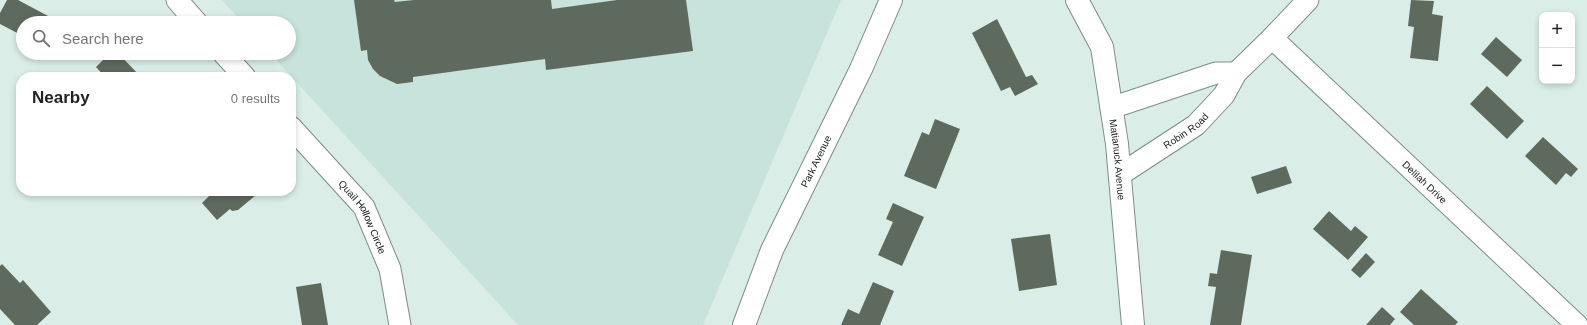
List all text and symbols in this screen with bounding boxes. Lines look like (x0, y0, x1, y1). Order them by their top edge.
map controls (1539, 12, 1575, 84)
button: + (1539, 12, 1575, 48)
search box (16, 16, 296, 60)
icon: search (30, 27, 52, 49)
text: Search here (62, 30, 144, 47)
button: − (1539, 48, 1575, 84)
text: Nearby (32, 88, 90, 107)
text: 0 results (231, 91, 280, 106)
street label: Robin Road (1161, 111, 1211, 151)
street label: Matianuck Avenue (1107, 118, 1127, 201)
street label: Park Avenue (799, 133, 834, 189)
street label: Delilah Drive (1400, 159, 1449, 206)
street label: Quail Hollow Circle (336, 178, 388, 256)

